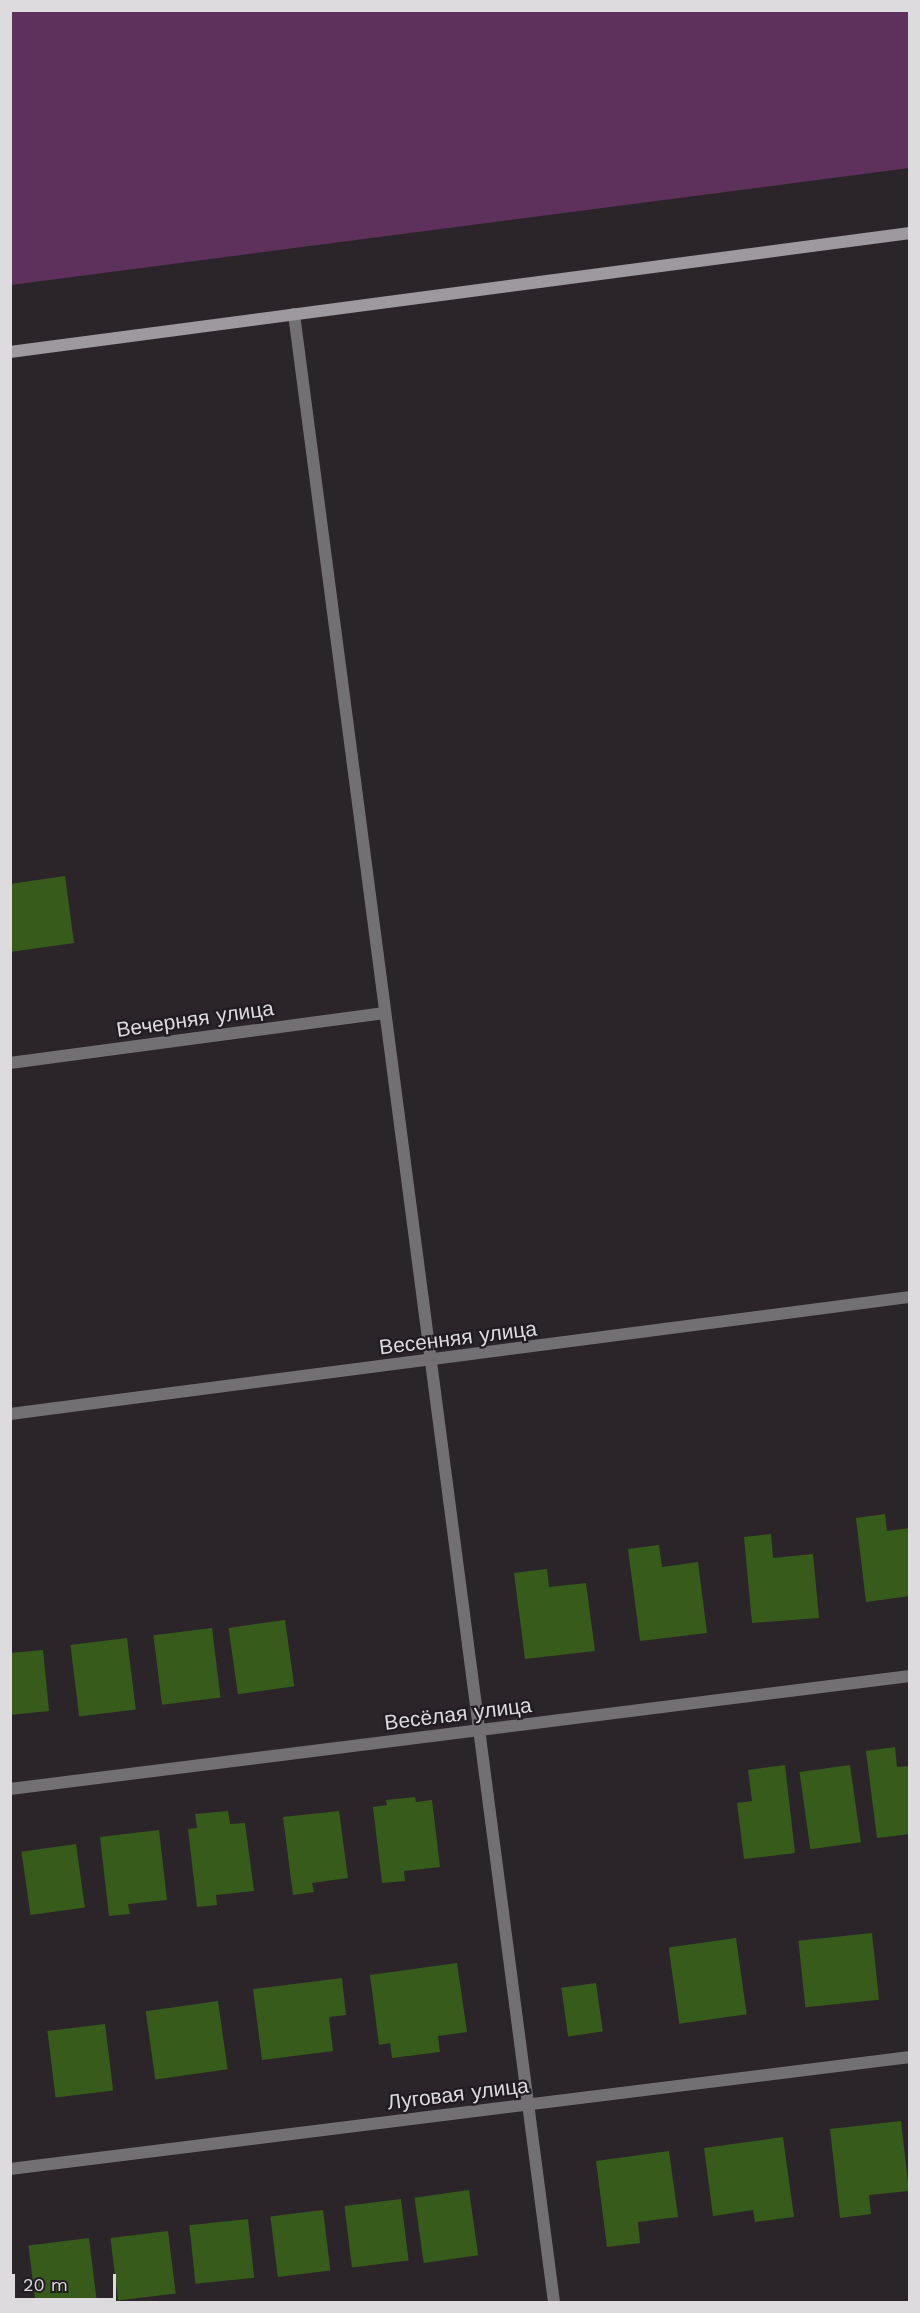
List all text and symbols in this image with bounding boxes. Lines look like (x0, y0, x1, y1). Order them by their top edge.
street label: Вечерняя улица (115, 995, 275, 1043)
street label: Весенняя улица (378, 1316, 538, 1360)
street label: Весёлая улица (383, 1692, 533, 1736)
street label: Луговая улица (386, 2073, 530, 2115)
scale bar (15, 2262, 118, 2300)
text: 20 m (23, 2274, 68, 2295)

